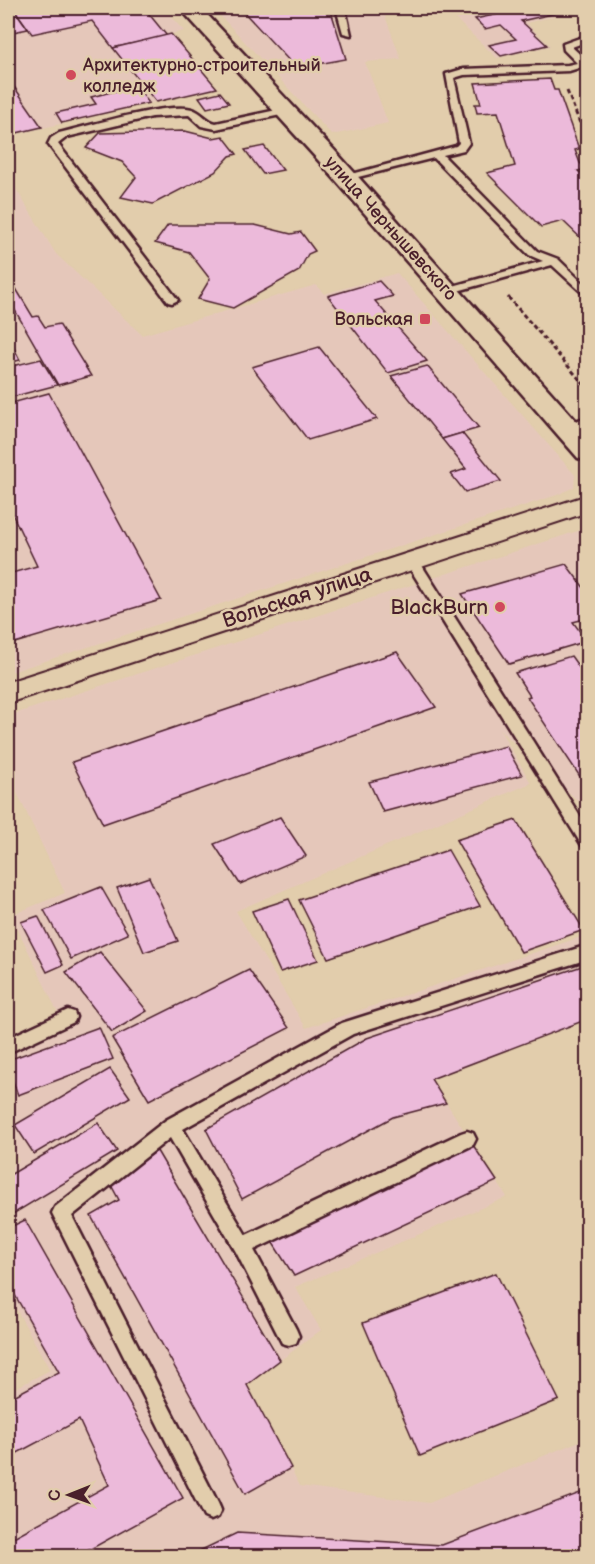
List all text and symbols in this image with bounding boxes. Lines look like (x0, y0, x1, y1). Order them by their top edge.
place label: Архитектурно-строительный колледж (82, 55, 321, 97)
marker: Архитектурно-строительный колледж (64, 68, 78, 82)
street label: улица Чернышевского (320, 152, 461, 305)
place label: Вольская (334, 309, 413, 330)
marker: Вольская (418, 312, 432, 326)
street label: Вольская улица (219, 561, 375, 633)
place label: BlackBurn (390, 595, 488, 620)
marker: BlackBurn (493, 600, 507, 614)
north arrow (39, 1465, 99, 1525)
text: С (46, 1490, 65, 1501)

